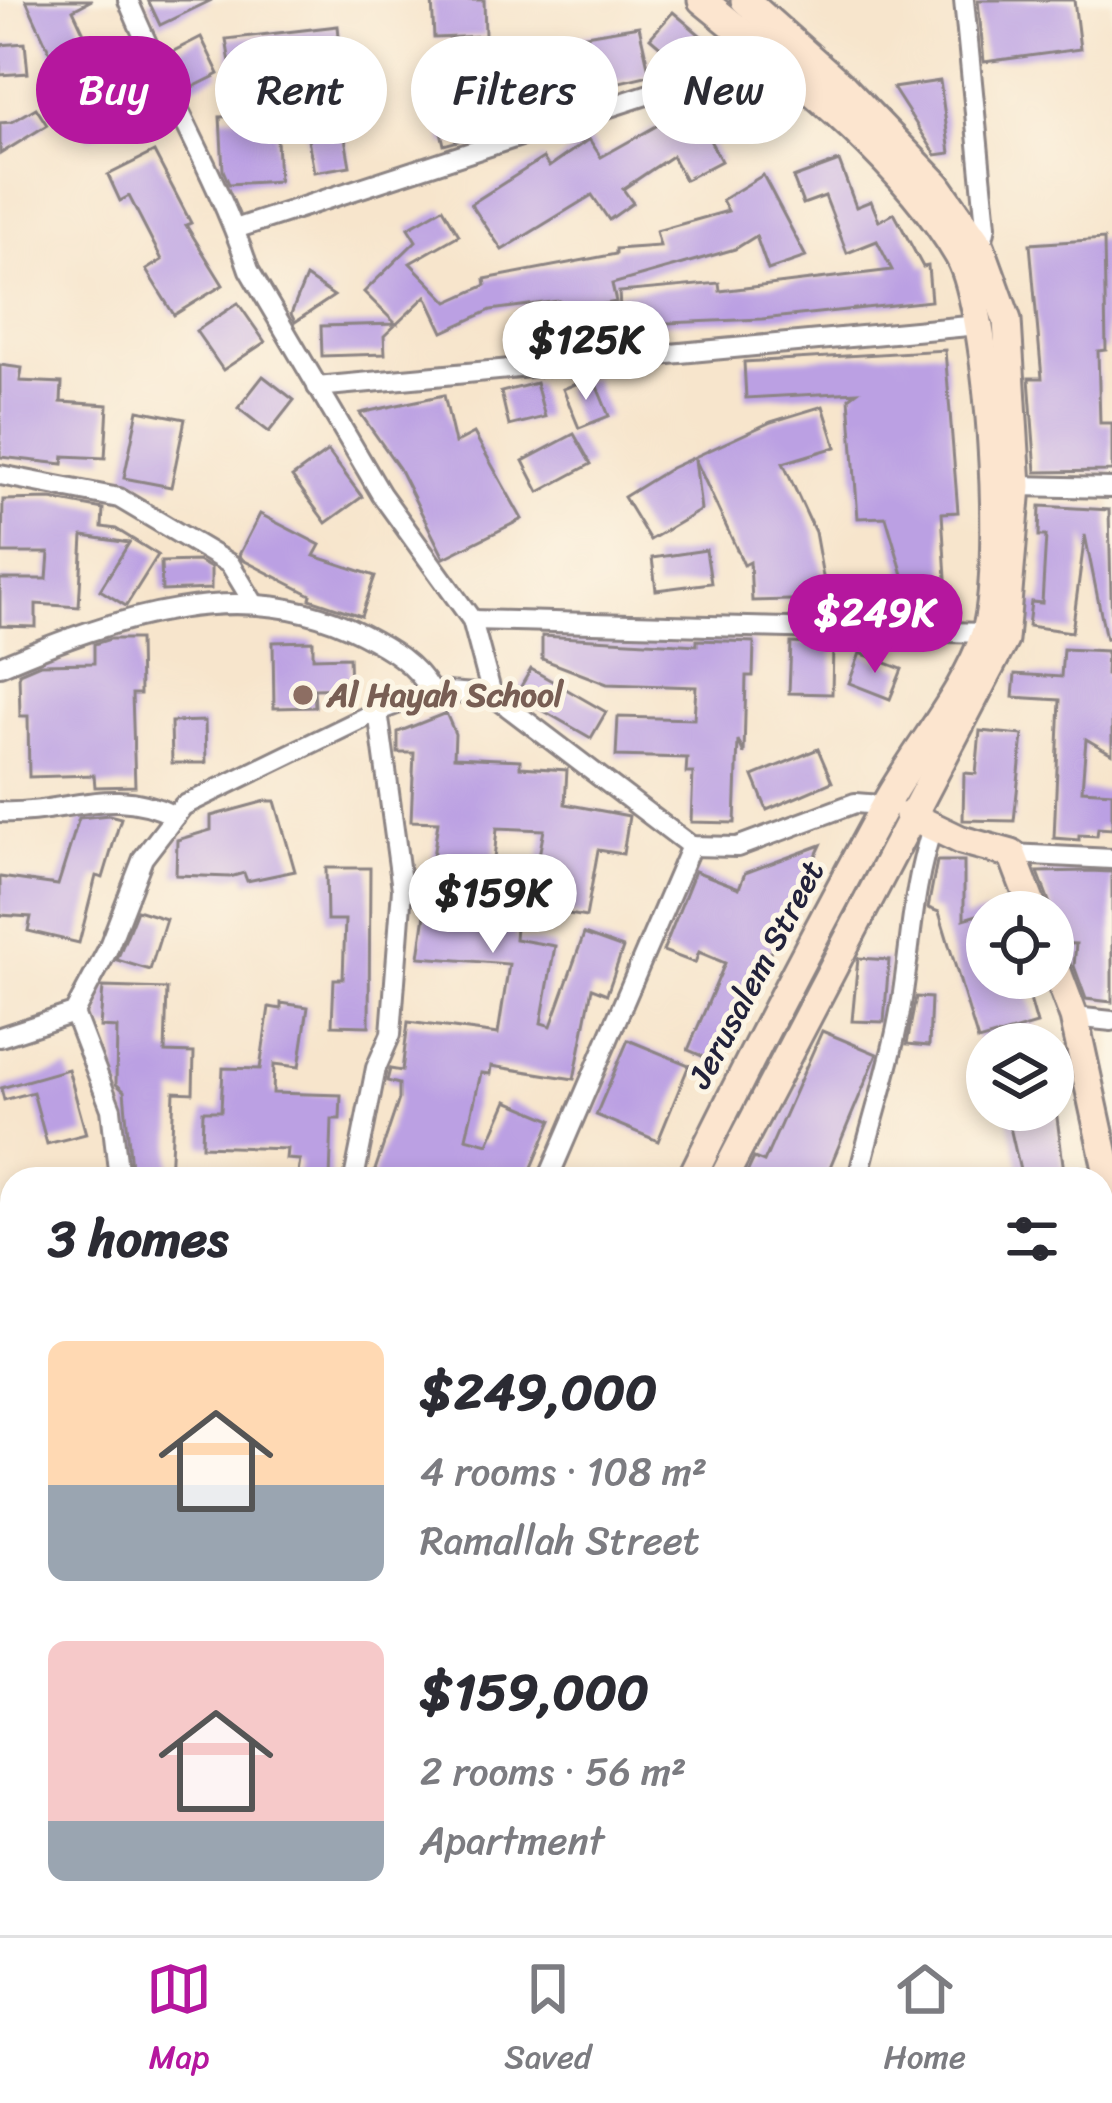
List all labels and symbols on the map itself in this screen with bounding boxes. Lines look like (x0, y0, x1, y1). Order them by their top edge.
pin: $125K (502, 301, 670, 403)
pin: $249K (791, 574, 959, 676)
place label: Al Hayah School (325, 666, 565, 724)
marker: Al Hayah School (290, 682, 316, 708)
street label: Jerusalem Street (671, 849, 841, 1100)
pin: $159K (409, 854, 577, 956)

